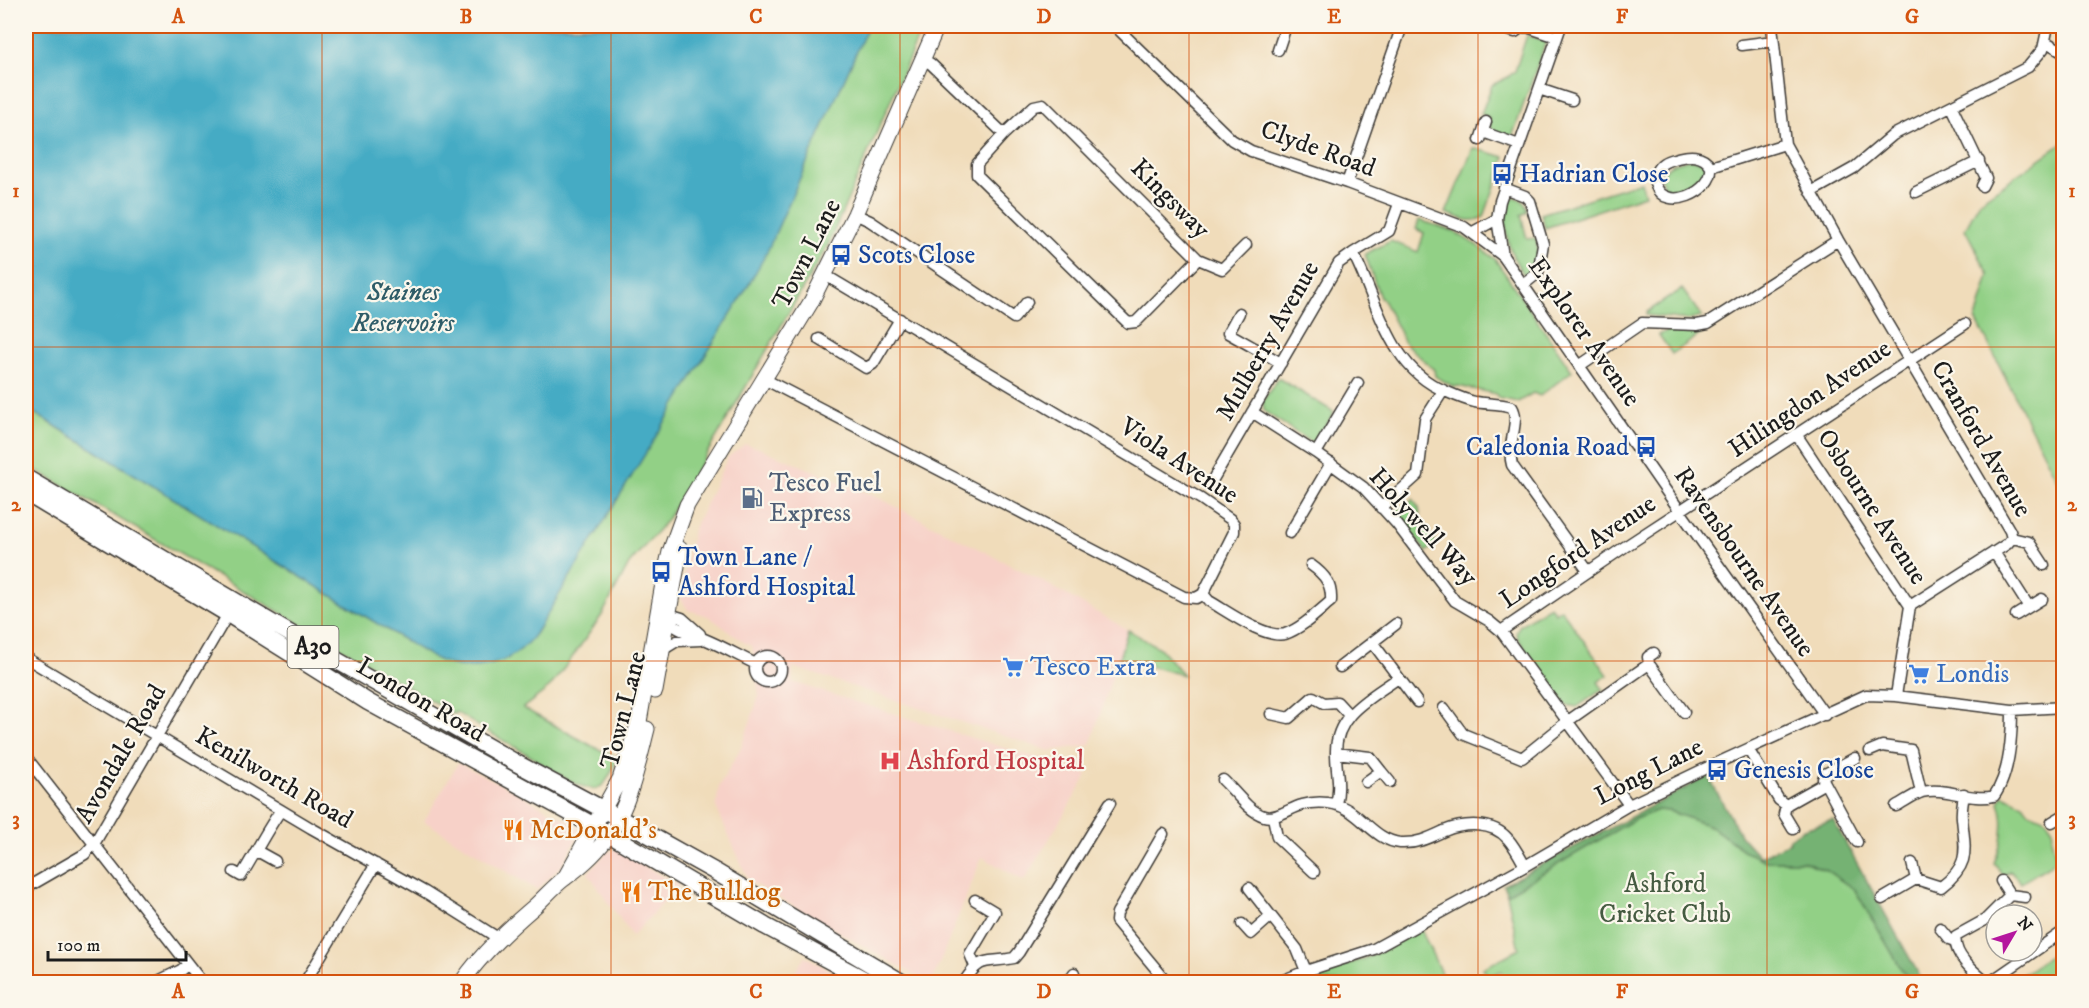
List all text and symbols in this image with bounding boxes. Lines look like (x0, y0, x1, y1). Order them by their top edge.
text: A (171, 5, 186, 30)
text: B (460, 5, 472, 30)
text: C (749, 5, 763, 30)
text: D (1037, 5, 1052, 30)
text: E (1327, 5, 1341, 30)
text: F (1616, 5, 1629, 30)
text: G (1905, 5, 1919, 30)
street label: Clyde Road (1256, 113, 1380, 185)
street label: Kingsway (1123, 152, 1217, 246)
place label: Hadrian Close (1519, 158, 1669, 191)
bus stop icon: Hadrian Close (1490, 162, 1514, 186)
text: 1 (12, 179, 20, 204)
text: 1 (2068, 179, 2076, 204)
street label: Town Lane (765, 193, 849, 315)
place label: Scots Close (858, 239, 975, 272)
bus stop icon: Scots Close (829, 243, 853, 267)
street label: Explorer Avenue (1520, 251, 1648, 413)
street label: Mulberry Avenue (1209, 255, 1327, 427)
water label: Staines Reservoirs (351, 275, 455, 340)
street label: Hilingdon Avenue (1722, 332, 1898, 466)
street label: Cranford Avenue (1923, 355, 2039, 523)
street label: Viola Avenue (1113, 410, 1245, 512)
street label: Osbourne Avenue (1809, 423, 1935, 591)
place label: Caledonia Road (1466, 431, 1629, 464)
bus stop icon: Caledonia Road (1634, 435, 1658, 459)
street label: Holywell Way (1361, 461, 1485, 593)
street label: Ravensbourne Avenue (1666, 461, 1822, 663)
place label: Tesco Fuel Express (769, 467, 881, 530)
fuel station icon: Tesco Fuel Express (740, 486, 764, 510)
street label: Longford Avenue (1494, 488, 1662, 616)
text: 2 (11, 493, 22, 518)
text: 2 (2067, 493, 2078, 518)
place label: Town Lane / Ashford Hospital (678, 541, 856, 604)
bus stop icon: Town Lane / Ashford Hospital (649, 560, 673, 584)
road number: A30 (288, 626, 338, 668)
street label: Town Lane (594, 648, 654, 772)
street label: London Road (351, 650, 491, 750)
place label: Tesco Extra (1030, 651, 1156, 684)
supermarket icon: Tesco Extra (1001, 655, 1025, 679)
place label: Londis (1936, 658, 2009, 691)
supermarket icon: Londis (1907, 662, 1931, 686)
street label: Avondale Road (68, 678, 174, 830)
street label: Kenilworth Road (189, 719, 359, 837)
street label: Long Lane (1589, 731, 1709, 813)
place label: Ashford Hospital (907, 745, 1085, 778)
hospital icon: Ashford Hospital (878, 749, 902, 773)
place label: Genesis Close (1734, 754, 1874, 787)
bus stop icon: Genesis Close (1705, 758, 1729, 782)
text: 3 (12, 807, 20, 832)
text: 3 (2068, 807, 2076, 832)
place label: McDonald's (530, 814, 657, 847)
restaurant icon: McDonald's (501, 818, 525, 842)
park label: Ashford Cricket Club (1599, 868, 1731, 931)
place label: The Bulldog (648, 876, 781, 909)
restaurant icon: The Bulldog (619, 880, 643, 904)
north arrow (1984, 903, 2044, 963)
text: N (2013, 913, 2037, 936)
scale bar (48, 924, 186, 962)
text: 100 m (57, 935, 100, 957)
text: A (171, 980, 186, 1005)
text: B (460, 980, 472, 1005)
text: C (749, 980, 763, 1005)
text: D (1037, 980, 1052, 1005)
text: E (1327, 980, 1341, 1005)
text: F (1616, 980, 1629, 1005)
text: G (1905, 980, 1919, 1005)

